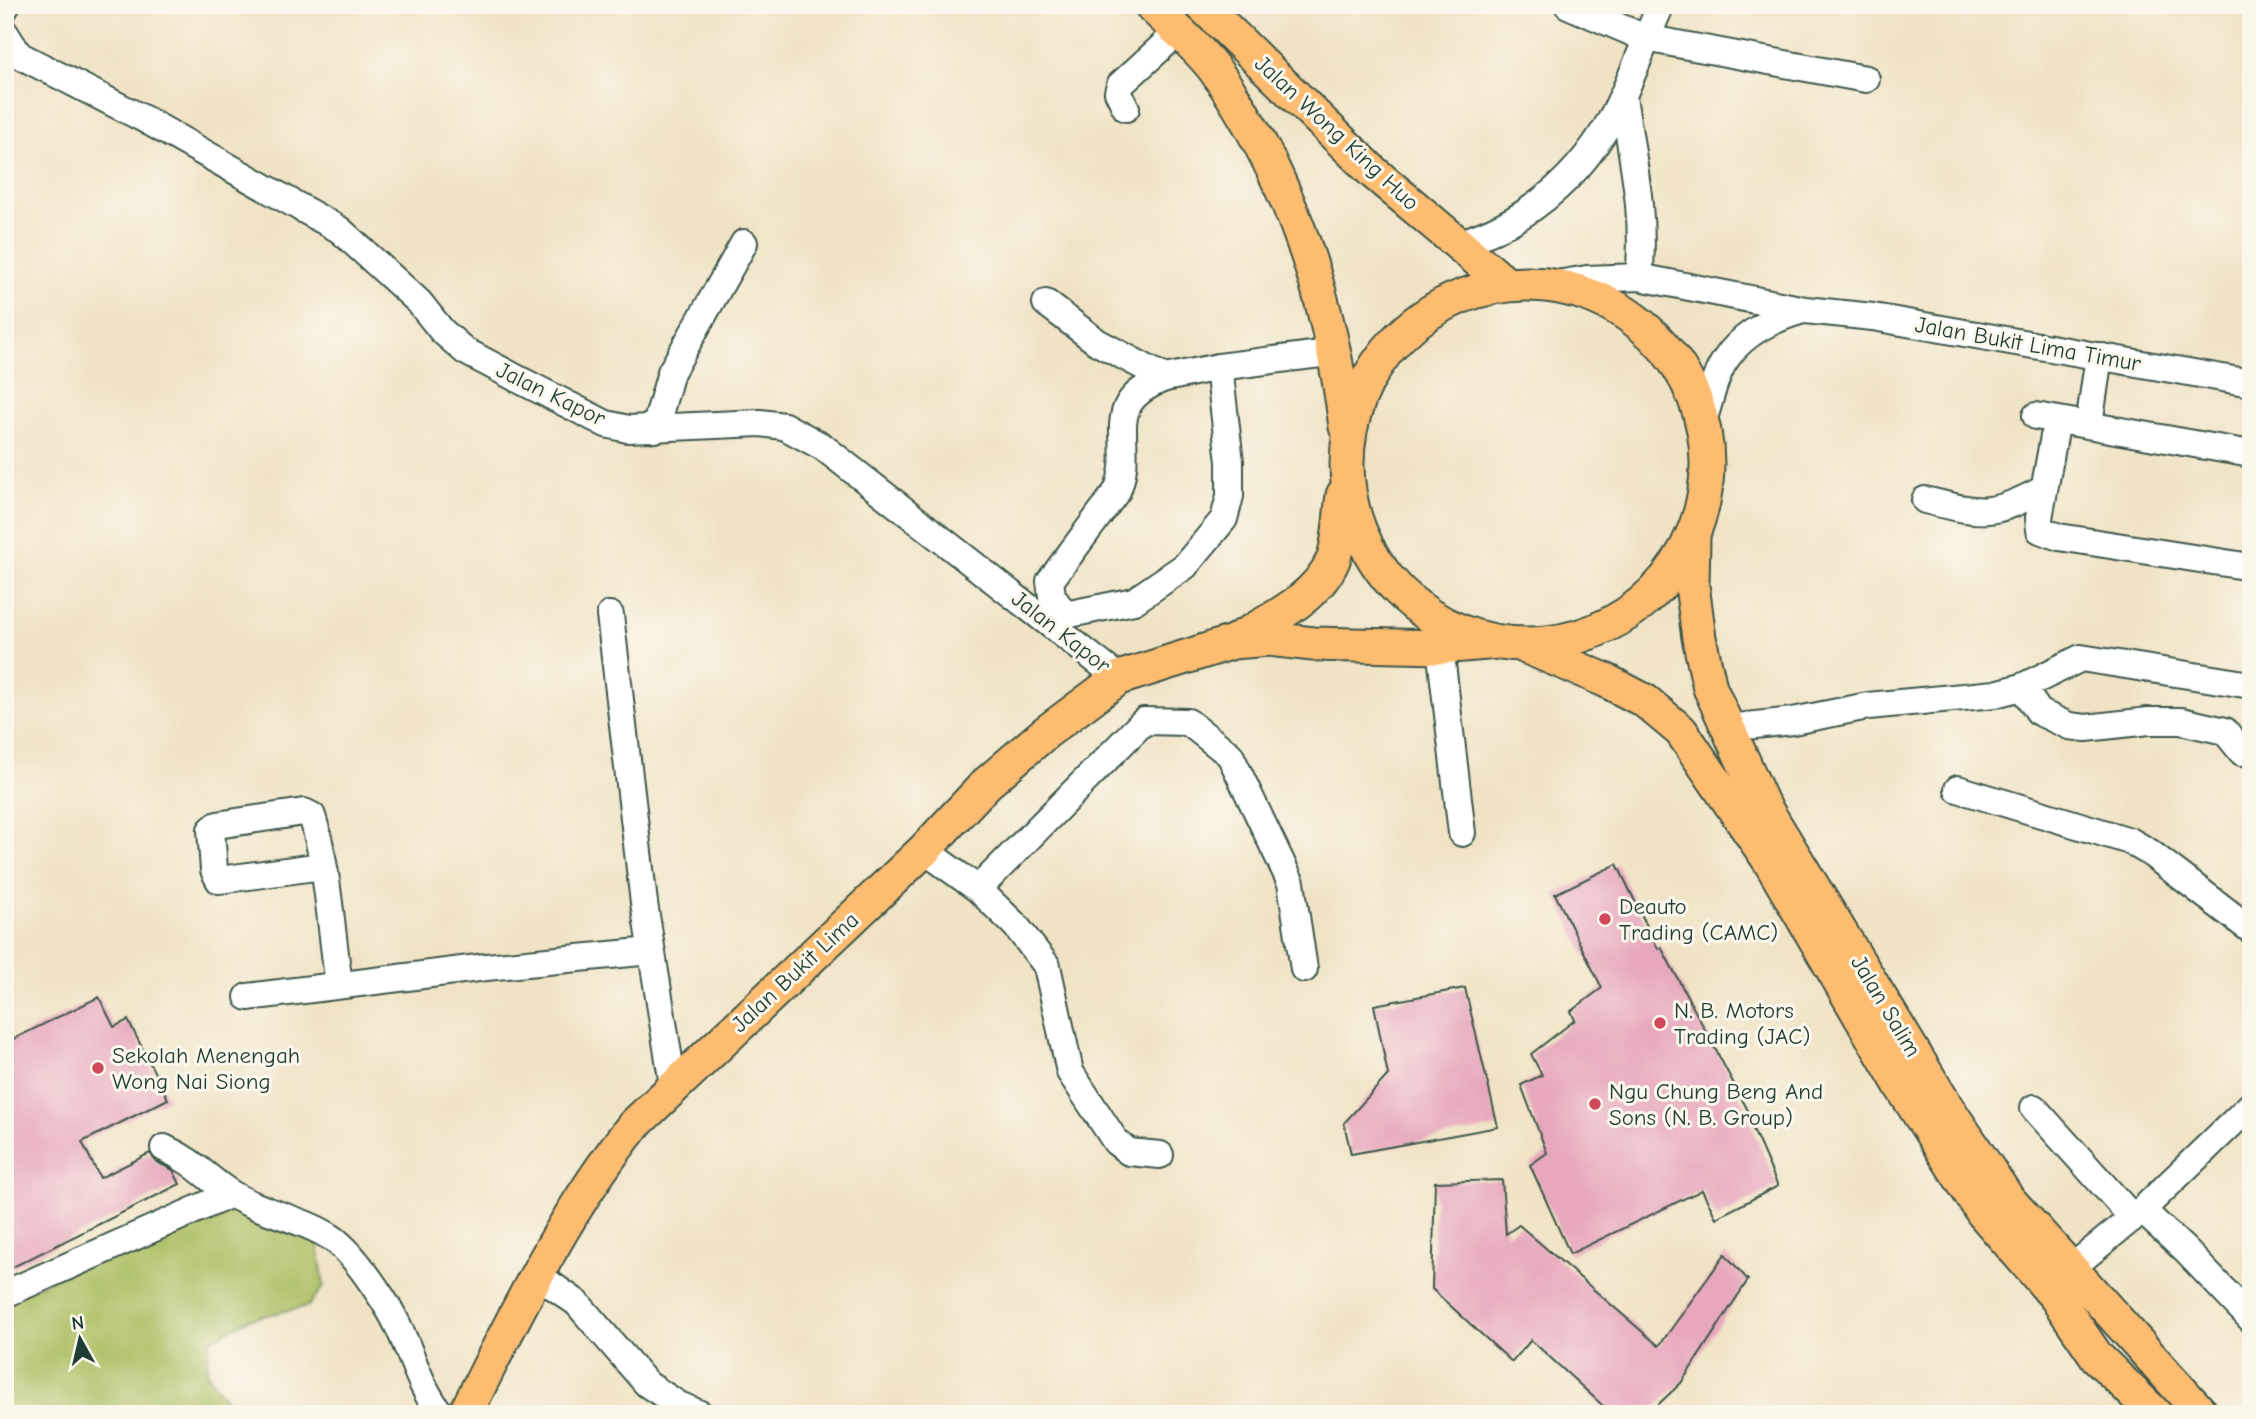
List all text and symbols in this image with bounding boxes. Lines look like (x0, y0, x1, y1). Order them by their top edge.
street label: Jalan Wong King Huo (1249, 50, 1425, 216)
street label: Jalan Bukit Lima Timur (1913, 311, 2144, 377)
street label: Jalan Kapor (492, 356, 611, 432)
street label: Jalan Kapor (1006, 585, 1116, 679)
place label: Deauto Trading (CAMC) (1619, 893, 1778, 946)
street label: Jalan Bukit Lima (726, 906, 864, 1038)
marker: Deauto Trading (CAMC) (1597, 911, 1613, 927)
street label: Jalan Salim (1845, 950, 1927, 1062)
place label: N. B. Motors Trading (JAC) (1674, 997, 1810, 1050)
marker: N. B. Motors Trading (JAC) (1652, 1015, 1668, 1031)
place label: Sekolah Menengah Wong Nai Siong (112, 1042, 300, 1095)
marker: Sekolah Menengah Wong Nai Siong (90, 1060, 106, 1076)
place label: Ngu Chung Beng And Sons (N. B. Group) (1609, 1078, 1823, 1131)
marker: Ngu Chung Beng And Sons (N. B. Group) (1587, 1096, 1603, 1112)
north arrow (46, 1304, 116, 1374)
text: N (70, 1311, 85, 1335)

